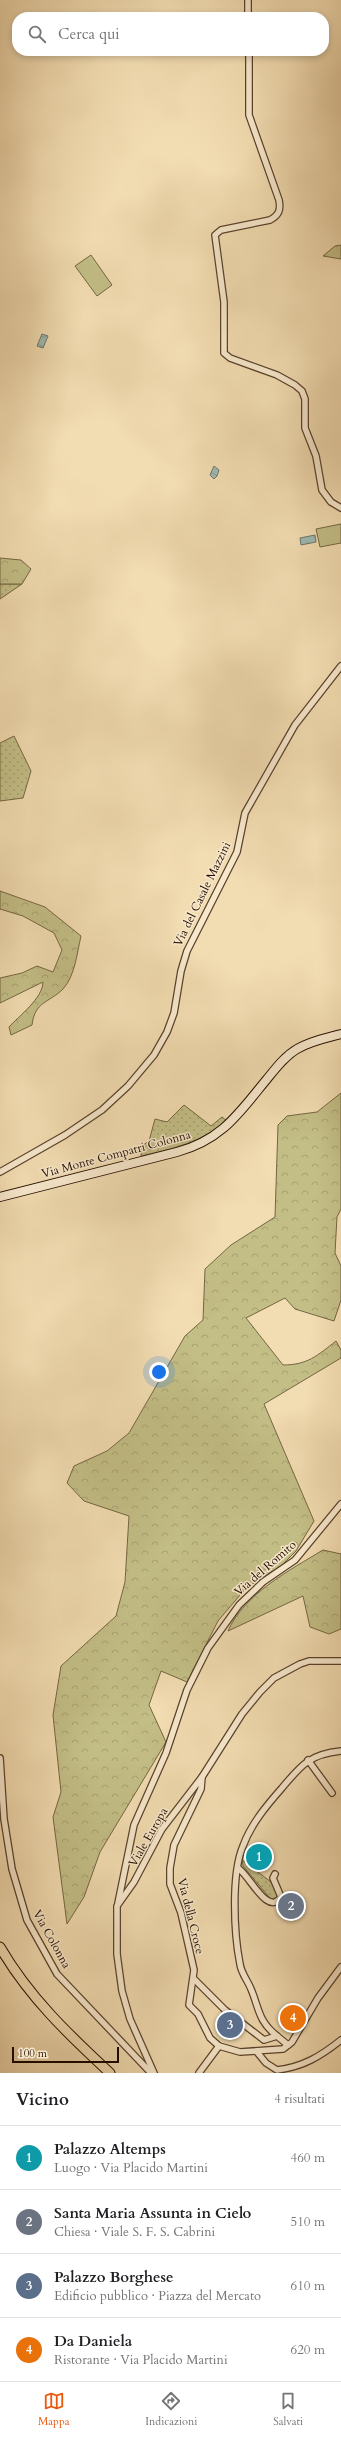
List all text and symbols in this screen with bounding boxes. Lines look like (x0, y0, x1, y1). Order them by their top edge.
search box (12, 12, 329, 56)
icon: search (26, 23, 48, 45)
text: Cerca qui (58, 24, 120, 44)
street label: Via del Casale Mazzini (170, 838, 235, 949)
street label: Via Monte Compatri Colonna (40, 1126, 193, 1182)
your location (149, 1362, 169, 1382)
street label: Via del Romito (231, 1536, 300, 1599)
street label: Viale Europa (125, 1804, 172, 1869)
pin: 1 (246, 1842, 272, 1872)
street label: Via della Croce (174, 1876, 208, 1956)
pin: 2 (278, 1891, 304, 1921)
street label: Via Colonna (29, 1907, 75, 1972)
pin: 4 (280, 2003, 306, 2033)
pin: 3 (217, 2010, 243, 2040)
scale bar (12, 2045, 119, 2064)
text: 100 m (18, 2046, 47, 2061)
text: Vicino (16, 2088, 69, 2111)
text: 4 risultati (274, 2090, 325, 2108)
text: Palazzo Altemps (54, 2139, 166, 2159)
text: 1 (26, 2149, 32, 2167)
text: 460 m (291, 2149, 325, 2167)
text: Luogo · Via Placido Martini (54, 2159, 208, 2177)
text: Santa Maria Assunta in Cielo (54, 2203, 251, 2223)
text: 2 (26, 2213, 32, 2231)
text: 510 m (291, 2213, 325, 2231)
text: Chiesa · Viale S. F. S. Cabrini (54, 2223, 215, 2241)
text: Palazzo Borghese (54, 2267, 174, 2287)
text: 3 (26, 2277, 32, 2295)
text: 610 m (291, 2277, 325, 2295)
text: Edificio pubblico · Piazza del Mercato (54, 2287, 261, 2305)
text: Da Daniela (54, 2331, 132, 2351)
text: 4 (26, 2341, 32, 2359)
text: 620 m (291, 2341, 325, 2359)
text: Ristorante · Via Placido Martini (54, 2351, 228, 2369)
tab: Mappa (38, 2390, 69, 2429)
tab: Indicazioni (145, 2390, 197, 2429)
tab: Salvati (273, 2390, 303, 2429)

